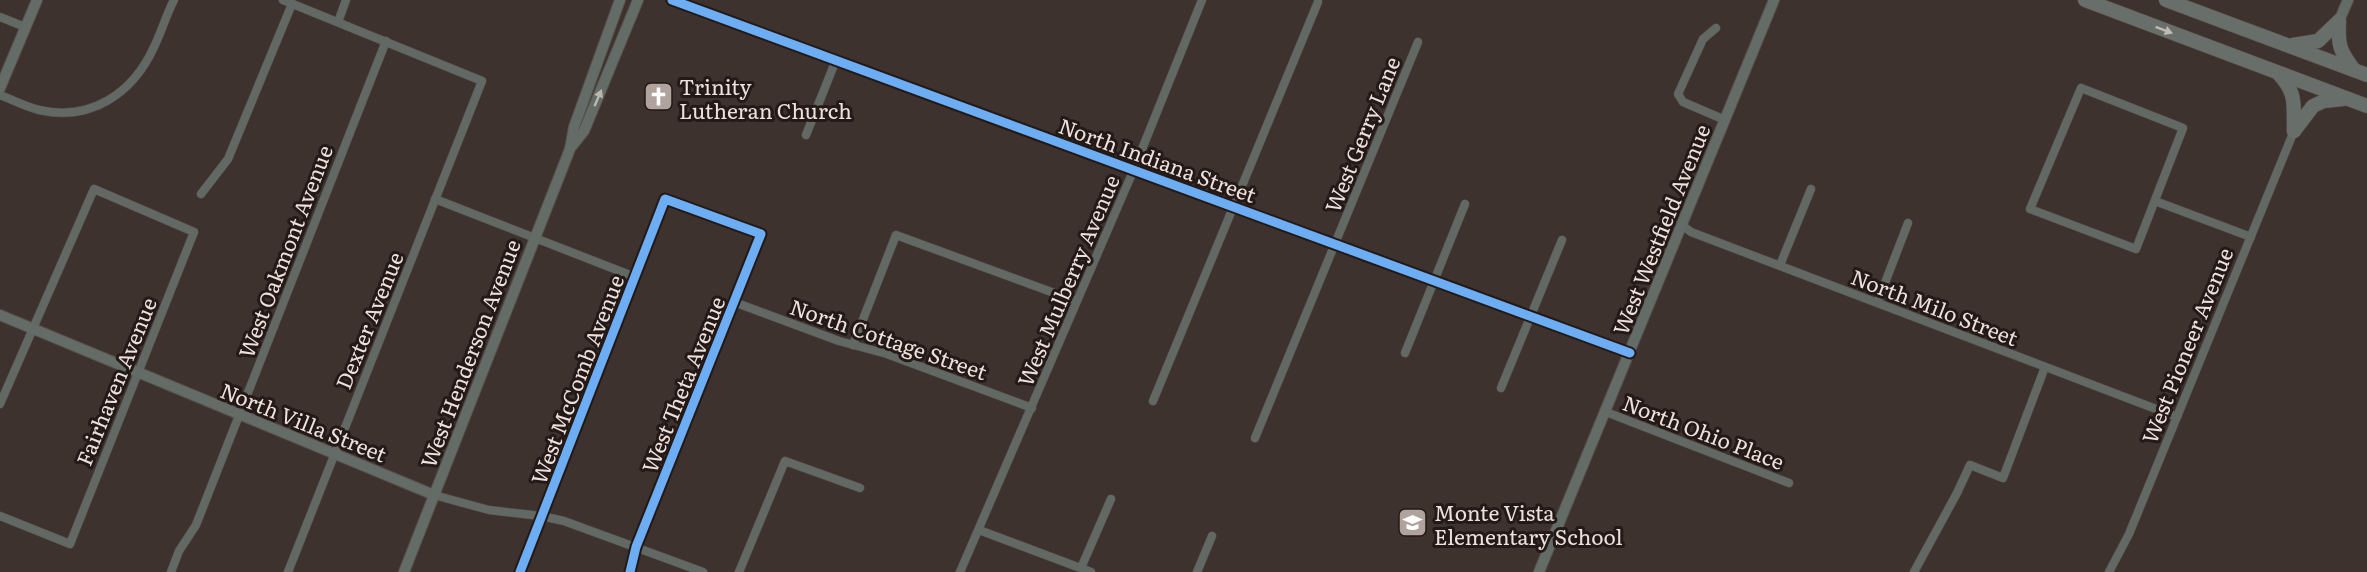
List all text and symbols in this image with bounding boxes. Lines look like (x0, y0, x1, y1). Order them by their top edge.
one-way arrow (2155, 25, 2173, 35)
street label: West Gerry Lane (1316, 51, 1406, 216)
place label: Trinity Lutheran Church (679, 70, 852, 125)
church icon: Trinity Lutheran Church (642, 81, 674, 113)
one-way arrow (594, 89, 603, 107)
street label: North Indiana Street (1055, 109, 1261, 209)
street label: West Westfield Avenue (1604, 119, 1716, 339)
street label: West Oakmont Avenue (229, 140, 339, 362)
street label: West Mulberry Avenue (1008, 169, 1126, 391)
street label: West Henderson Avenue (411, 234, 527, 472)
street label: West Pioneer Avenue (2133, 242, 2239, 447)
street label: Dexter Avenue (326, 247, 410, 393)
street label: North Milo Street (1847, 260, 2023, 352)
street label: West McComb Avenue (522, 270, 630, 488)
street label: North Cottage Street (786, 290, 992, 386)
street label: West Theta Avenue (633, 291, 732, 477)
street label: Fairhaven Avenue (67, 292, 163, 470)
street label: North Villa Street (216, 373, 392, 469)
street label: North Ohio Place (1619, 386, 1789, 476)
place label: Monte Vista Elementary School (1434, 496, 1623, 551)
school or university icon: Monte Vista Elementary School (1397, 507, 1429, 539)

